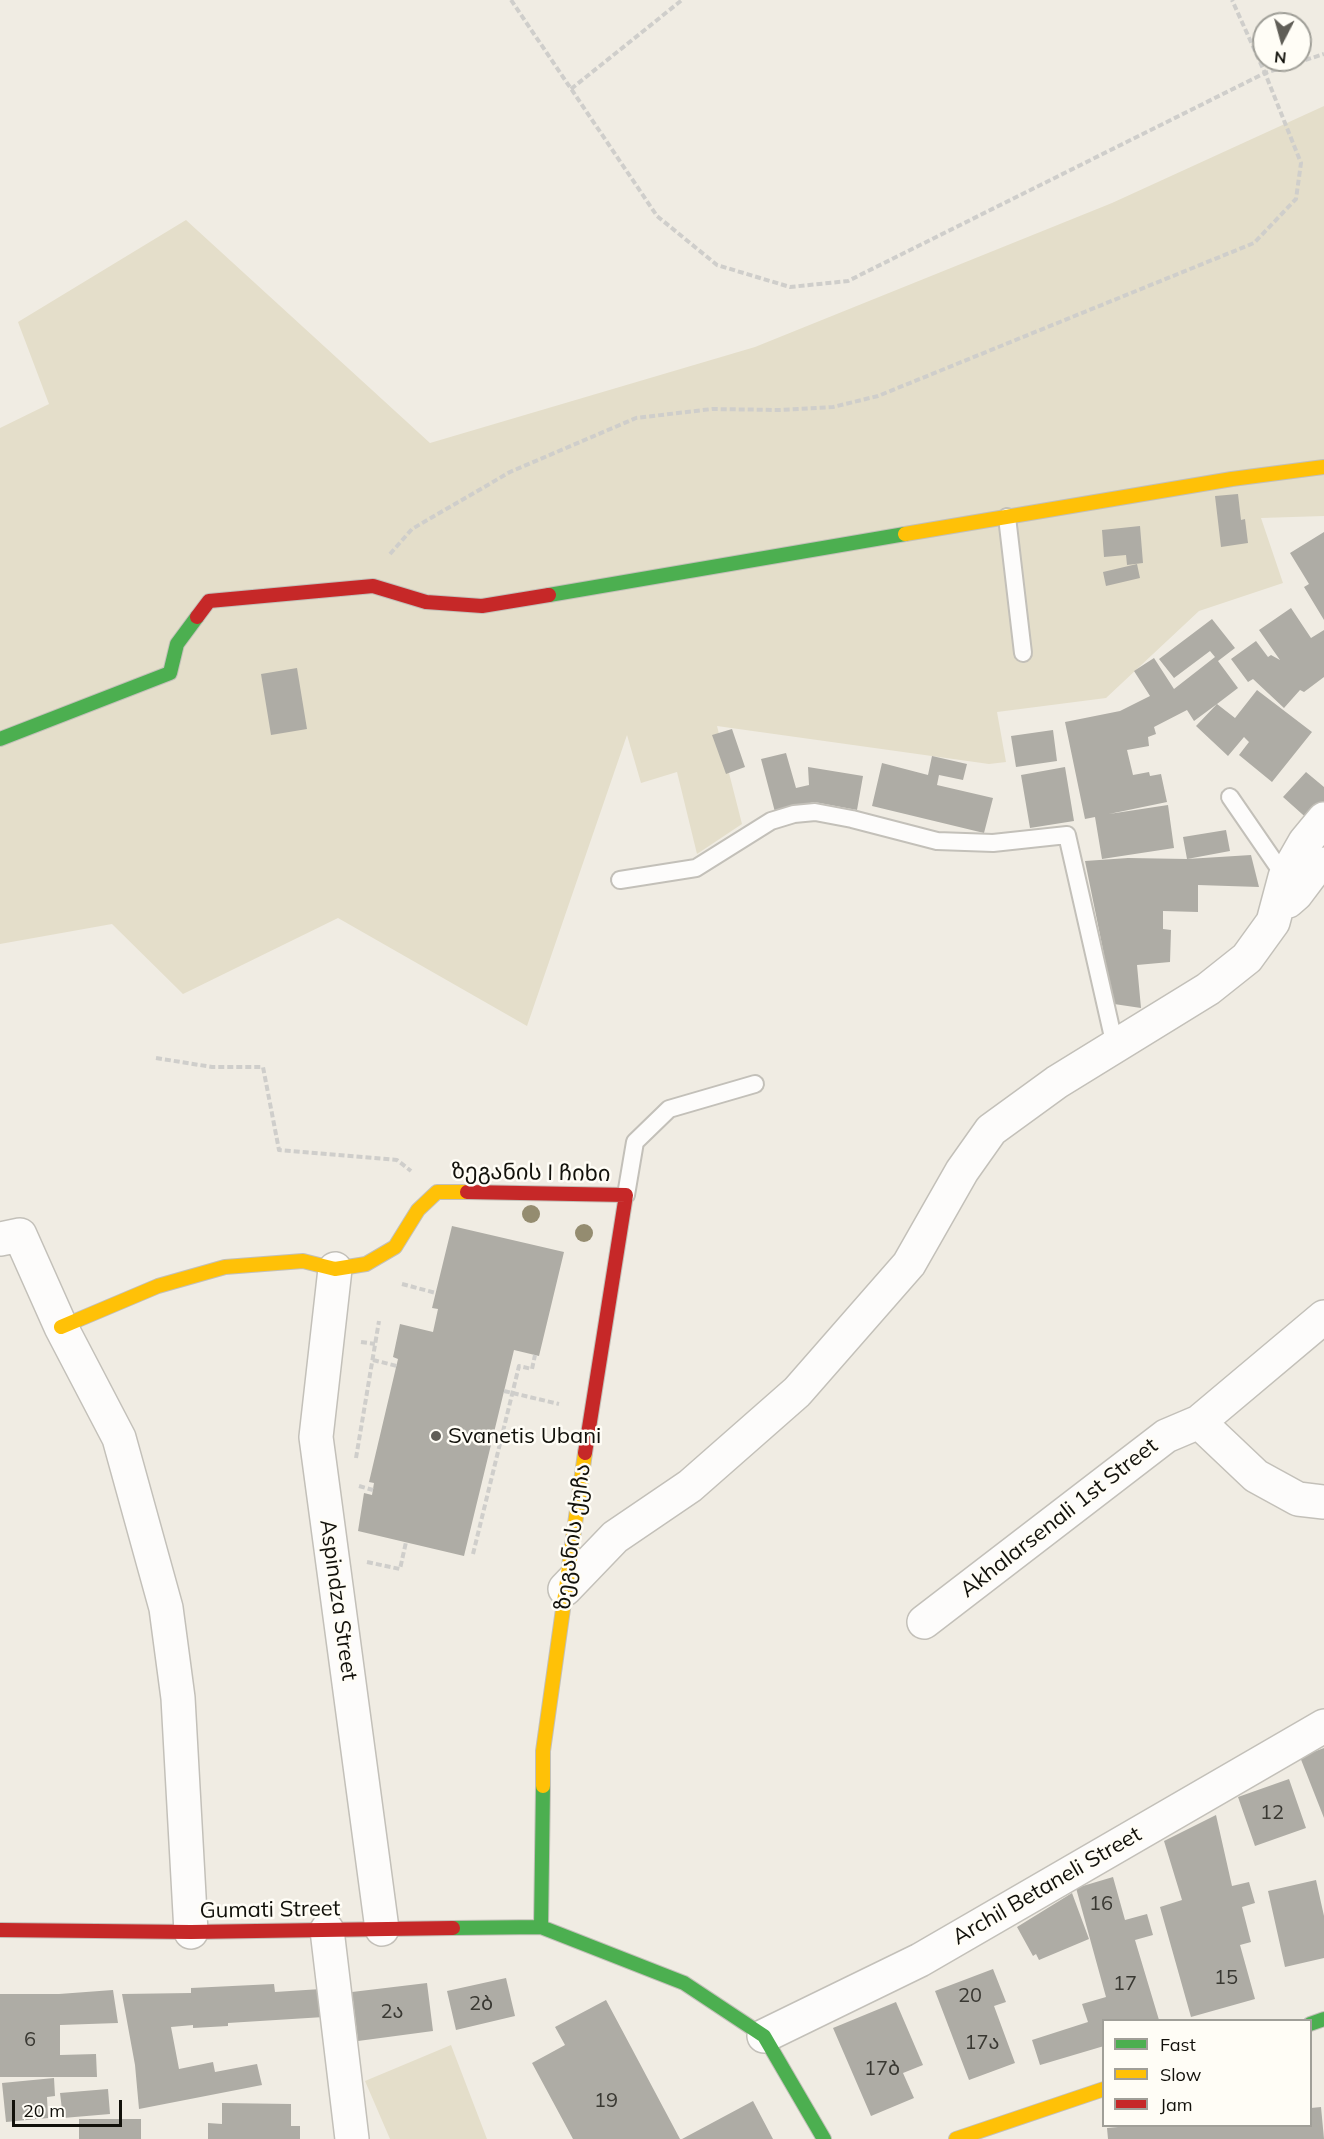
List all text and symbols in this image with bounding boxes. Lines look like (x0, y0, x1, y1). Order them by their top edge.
north arrow (1252, 12, 1312, 72)
text: N (1273, 47, 1287, 68)
street label: ზეგანის I ჩიხი (451, 1158, 611, 1188)
place label: Svanetis Ubani (448, 1423, 601, 1449)
marker: Svanetis Ubani (429, 1429, 443, 1443)
street label: Akhalarsenali 1st Street (955, 1433, 1163, 1603)
street label: ზეგანის ქუჩა (550, 1462, 596, 1612)
street label: Aspindza Street (314, 1518, 362, 1682)
house number: 12 (1260, 1801, 1284, 1825)
street label: Archil Betaneli Street (948, 1821, 1146, 1951)
house number: 16 (1089, 1892, 1113, 1916)
street label: Gumati Street (199, 1896, 341, 1924)
house number: 15 (1214, 1966, 1238, 1990)
house number: 17 (1113, 1972, 1137, 1996)
house number: 20 (958, 1984, 982, 2008)
house number: 2ბ (469, 1992, 493, 2016)
house number: 2ა (381, 2000, 403, 2024)
legend (1102, 2019, 1312, 2127)
house number: 6 (24, 2028, 36, 2052)
house number: 17ა (965, 2031, 999, 2055)
text: Fast (1160, 2033, 1196, 2056)
house number: 17ბ (864, 2057, 900, 2081)
text: Slow (1160, 2063, 1201, 2086)
scale bar (15, 2088, 124, 2126)
house number: 19 (594, 2089, 618, 2113)
text: Jam (1160, 2093, 1193, 2116)
text: 20 m (23, 2099, 65, 2122)

